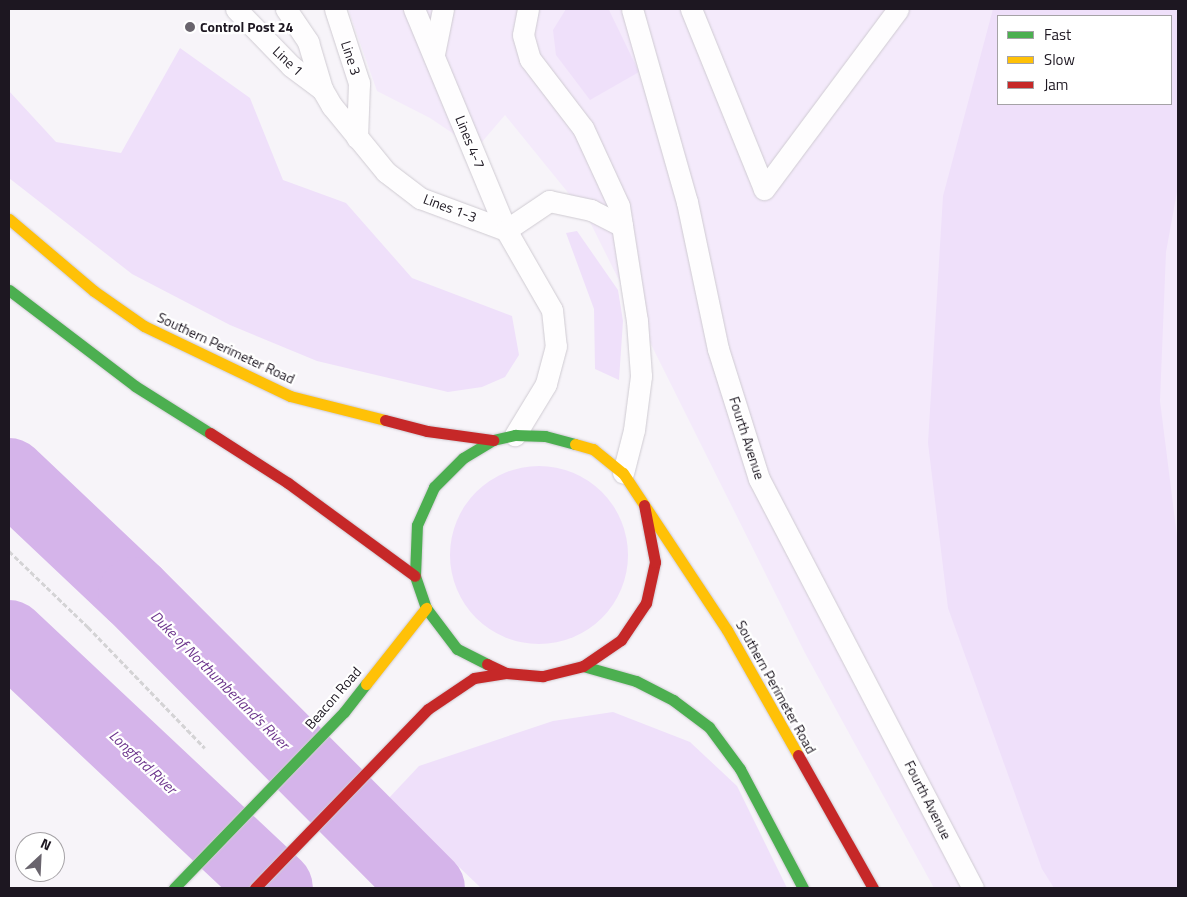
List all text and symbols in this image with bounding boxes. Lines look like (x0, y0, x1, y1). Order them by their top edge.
legend (997, 15, 1172, 105)
place label: Control Post 24 (200, 19, 293, 35)
marker: Control Post 24 (184, 21, 196, 33)
text: Fast (1044, 23, 1071, 46)
street label: Line 3 (338, 39, 364, 77)
street label: Line 1 (269, 43, 307, 79)
text: Slow (1044, 48, 1075, 71)
text: Jam (1044, 73, 1068, 96)
street label: Lines 4-7 (452, 113, 488, 171)
street label: Lines 1-3 (421, 190, 479, 226)
street label: Southern Perimeter Road (155, 309, 297, 387)
street label: Fourth Avenue (726, 394, 768, 482)
water label: Duke of Northumberland's River (147, 607, 293, 753)
street label: Southern Perimeter Road (732, 618, 820, 756)
street label: Beacon Road (301, 663, 365, 733)
water label: Longford River (106, 726, 180, 798)
street label: Fourth Avenue (901, 758, 955, 842)
north arrow (15, 832, 65, 882)
text: N (37, 832, 55, 855)

